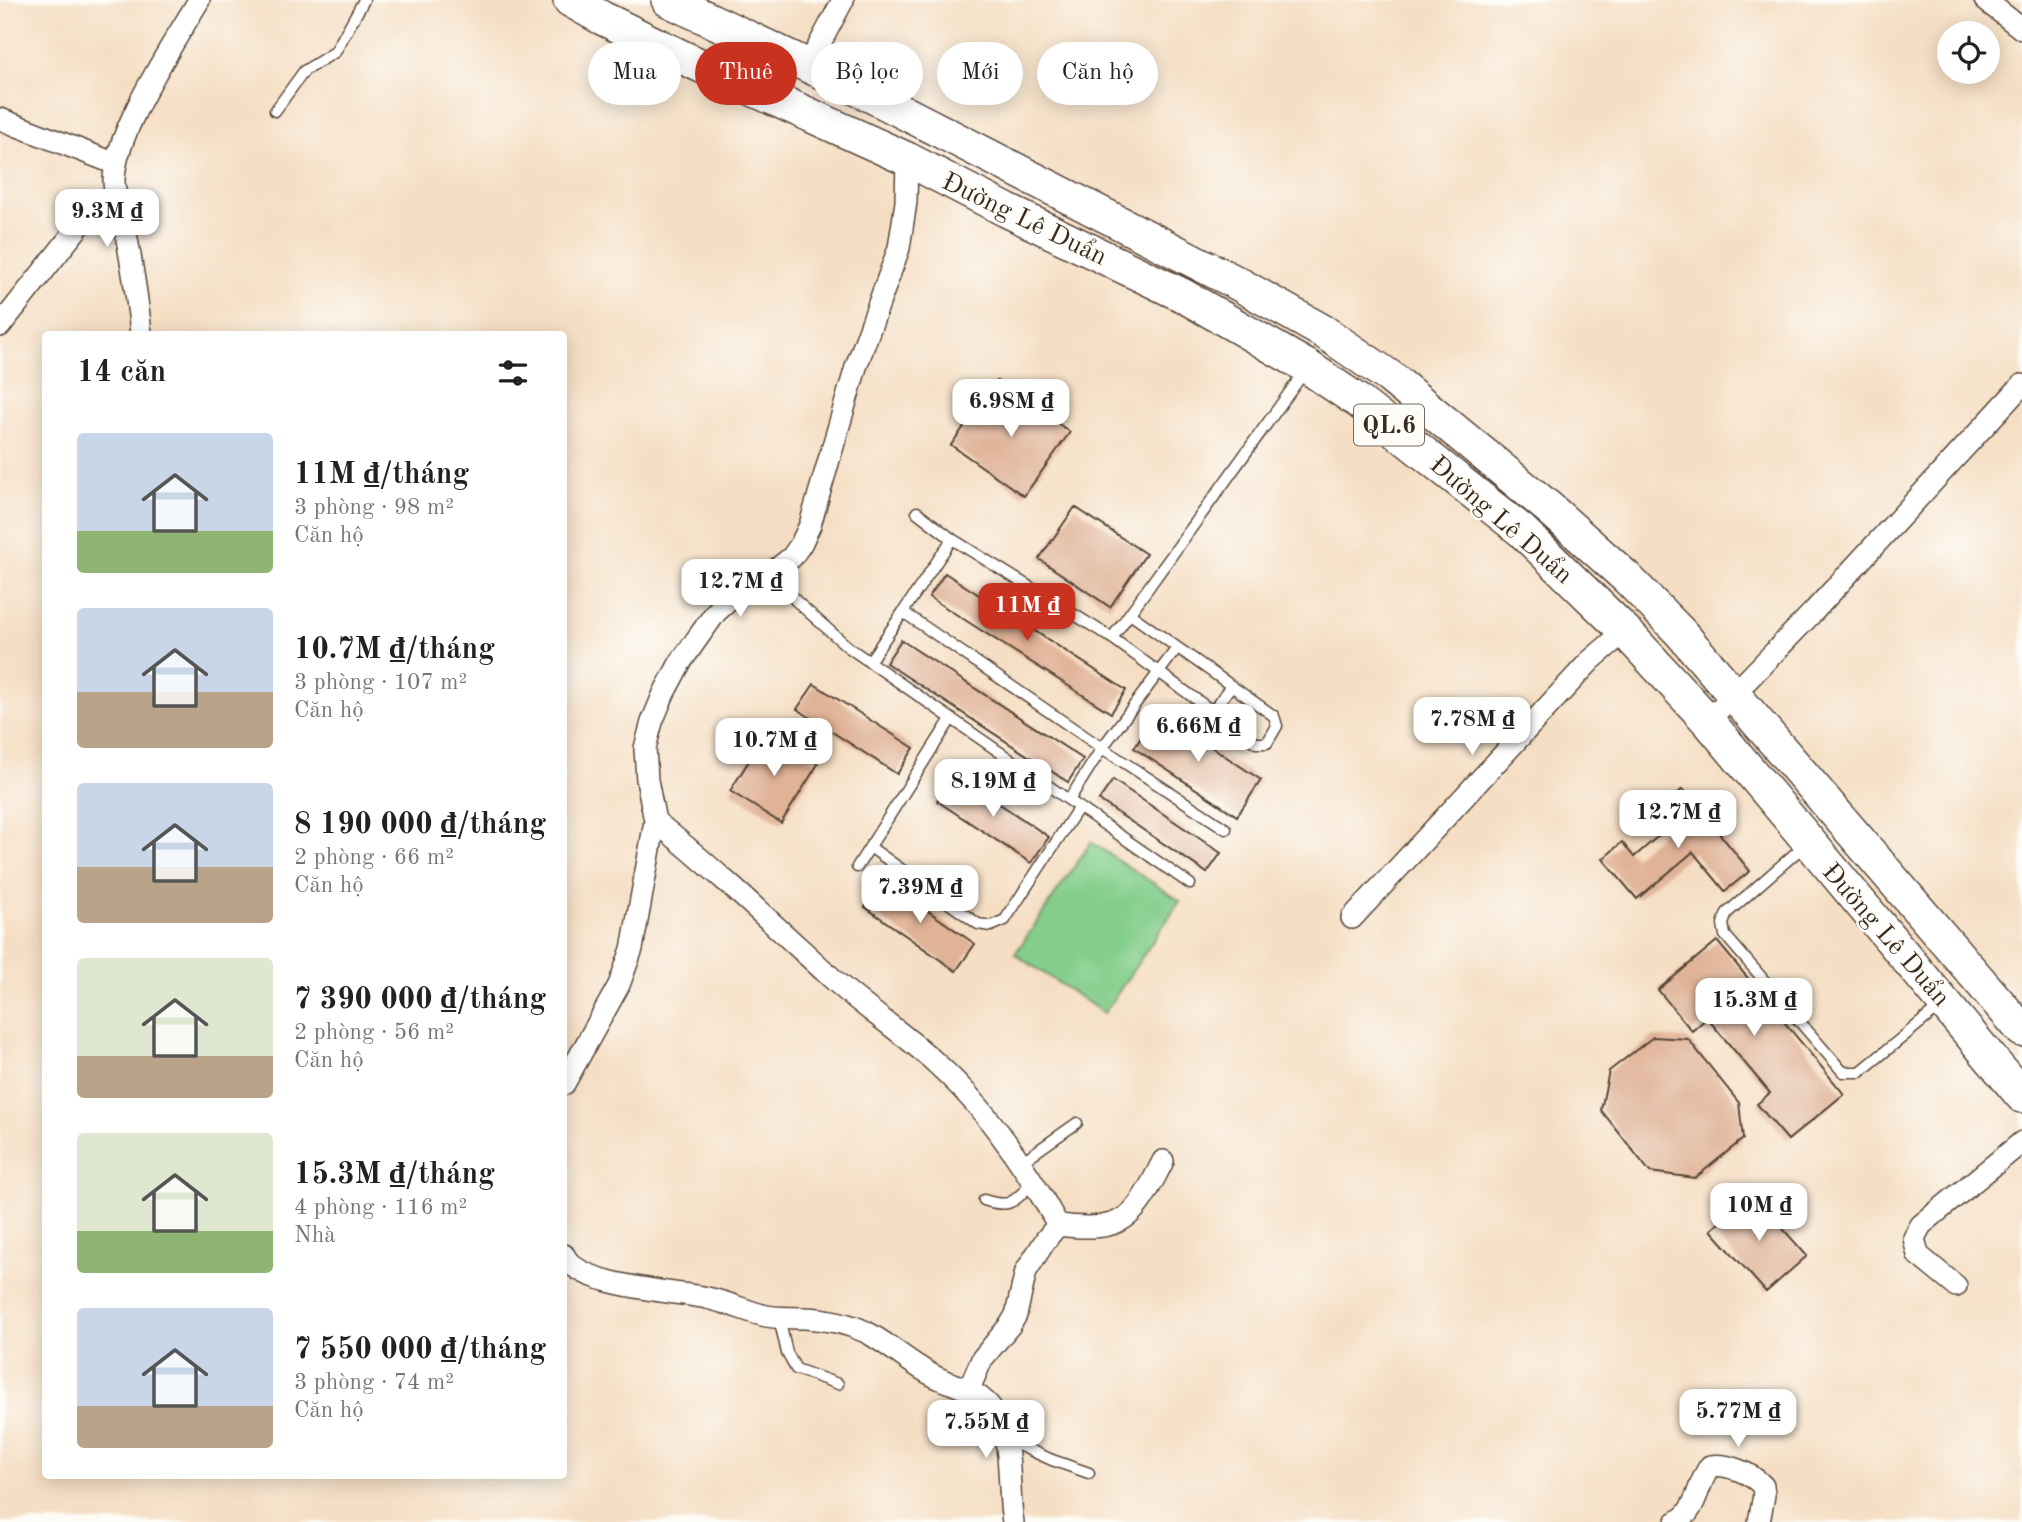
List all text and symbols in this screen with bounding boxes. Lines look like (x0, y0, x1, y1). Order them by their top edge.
map controls (1937, 21, 2000, 84)
button: locate (1937, 21, 2000, 84)
chip: Mua (588, 42, 681, 105)
chip: Thuê (695, 42, 797, 105)
chip: Bộ lọc (811, 42, 923, 105)
chip: Mới (937, 42, 1023, 105)
chip: Căn hộ (1037, 42, 1158, 105)
street label: Đường Lê Duẩn (938, 168, 1111, 271)
pin: 9.3M ₫ (50, 190, 164, 249)
text: 9.3M ₫ (71, 200, 143, 223)
icon: filters (494, 354, 532, 392)
text: 14 căn (77, 358, 166, 388)
pin: 6.98M ₫ (946, 380, 1076, 439)
text: 6.98M ₫ (968, 390, 1054, 413)
road number: QL.6 (1354, 404, 1424, 446)
street label: Đường Lê Duẩn (1424, 451, 1578, 589)
text: 11M ₫/tháng (294, 460, 469, 490)
icon: home (133, 461, 217, 545)
text: 3 phòng · 98 m² (294, 496, 454, 519)
text: Căn hộ (294, 524, 364, 547)
pin: 12.7M ₫ (675, 560, 805, 619)
text: 12.7M ₫ (697, 570, 783, 593)
pin: 11M ₫ (978, 584, 1076, 643)
text: 11M ₫ (994, 594, 1060, 617)
text: 10.7M ₫/tháng (294, 635, 495, 665)
icon: home (133, 636, 217, 720)
text: 3 phòng · 107 m² (294, 671, 467, 694)
pin: 7.78M ₫ (1407, 698, 1537, 757)
text: Căn hộ (294, 699, 364, 722)
pin: 6.66M ₫ (1133, 704, 1263, 764)
text: 7.78M ₫ (1429, 708, 1515, 731)
text: 6.66M ₫ (1155, 715, 1241, 738)
pin: 10.7M ₫ (709, 718, 839, 778)
text: 10.7M ₫ (731, 729, 817, 752)
pin: 8.19M ₫ (928, 760, 1058, 819)
text: 8.19M ₫ (950, 770, 1036, 793)
pin: 12.7M ₫ (1613, 790, 1743, 850)
text: 12.7M ₫ (1635, 801, 1721, 824)
text: 8 190 000 ₫/tháng (294, 810, 546, 840)
icon: home (133, 811, 217, 895)
text: 2 phòng · 66 m² (294, 846, 454, 869)
street label: Đường Lê Duẩn (1817, 858, 1955, 1012)
pin: 7.39M ₫ (855, 866, 985, 925)
text: Căn hộ (294, 874, 364, 897)
text: 7.39M ₫ (877, 876, 963, 899)
pin: 15.3M ₫ (1689, 978, 1819, 1038)
text: 7 390 000 ₫/tháng (294, 985, 546, 1015)
icon: home (133, 986, 217, 1070)
text: 15.3M ₫ (1711, 989, 1797, 1012)
text: 2 phòng · 56 m² (294, 1021, 454, 1044)
text: Căn hộ (294, 1049, 364, 1072)
text: 15.3M ₫/tháng (294, 1160, 495, 1190)
icon: home (133, 1161, 217, 1245)
pin: 10M ₫ (1710, 1184, 1808, 1243)
text: 10M ₫ (1726, 1194, 1792, 1217)
text: 4 phòng · 116 m² (294, 1196, 467, 1219)
text: Nhà (294, 1224, 336, 1247)
text: 7 550 000 ₫/tháng (294, 1335, 546, 1365)
icon: home (133, 1336, 217, 1420)
text: 3 phòng · 74 m² (294, 1371, 454, 1394)
pin: 5.77M ₫ (1673, 1390, 1803, 1449)
text: Căn hộ (294, 1399, 364, 1422)
pin: 7.55M ₫ (921, 1400, 1051, 1460)
text: 5.77M ₫ (1695, 1400, 1781, 1423)
text: 7.55M ₫ (943, 1411, 1029, 1434)

